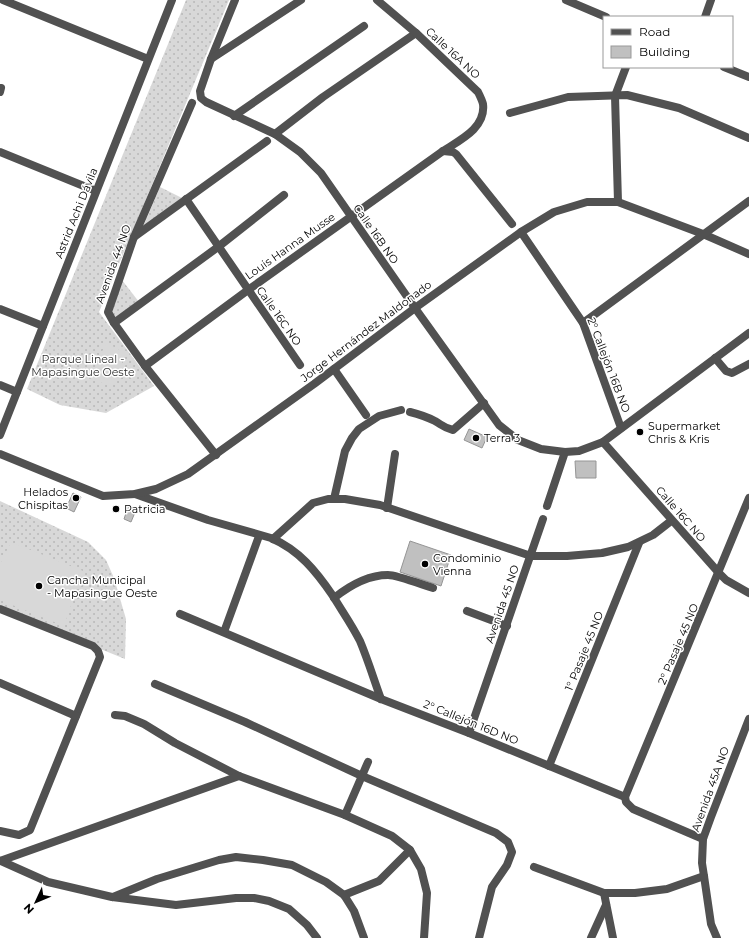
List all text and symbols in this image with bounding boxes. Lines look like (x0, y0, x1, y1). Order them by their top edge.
legend (603, 16, 733, 68)
street label: Calle 16A NO (423, 24, 483, 82)
text: Road (639, 24, 670, 39)
text: Building (639, 44, 690, 59)
street label: Astrid Achi Dávila (51, 166, 101, 260)
street label: Calle 16B NO (350, 201, 402, 267)
street label: Louis Hanna Musse (242, 209, 338, 282)
street label: Avenida 44 NO (92, 223, 134, 305)
street label: Jorge Hernández Maldonado (297, 277, 434, 385)
street label: Calle 16C NO (253, 284, 305, 348)
street label: 2° Callejón 16B NO (584, 315, 634, 415)
park label: Parque Lineal - Mapasingue Oeste (31, 352, 135, 379)
place label: Supermarket Chris & Kris (648, 419, 721, 446)
marker: Supermarket Chris & Kris (635, 427, 645, 437)
place label: Terra 3 (484, 431, 520, 445)
marker: Terra 3 (471, 433, 481, 443)
street label: Calle 16C NO (653, 483, 709, 545)
place label: Helados Chispitas (18, 485, 69, 512)
marker: Helados Chispitas (71, 493, 81, 503)
place label: Patricia (124, 502, 166, 516)
marker: Patricia (111, 504, 121, 514)
place label: Condominio Vienna (433, 551, 501, 578)
marker: Condominio Vienna (420, 559, 430, 569)
street label: Avenida 45 NO (482, 563, 522, 645)
place label: Cancha Municipal - Mapasingue Oeste (47, 573, 158, 600)
marker: Cancha Municipal - Mapasingue Oeste (34, 581, 44, 591)
street label: 2° Pasaje 45 NO (655, 601, 701, 687)
street label: 1° Pasaje 45 NO (562, 609, 606, 693)
street label: 2° Callejón 16D NO (421, 697, 521, 747)
street label: Avenida 45A NO (688, 744, 732, 834)
north arrow (16, 882, 56, 922)
text: N (21, 901, 37, 917)

